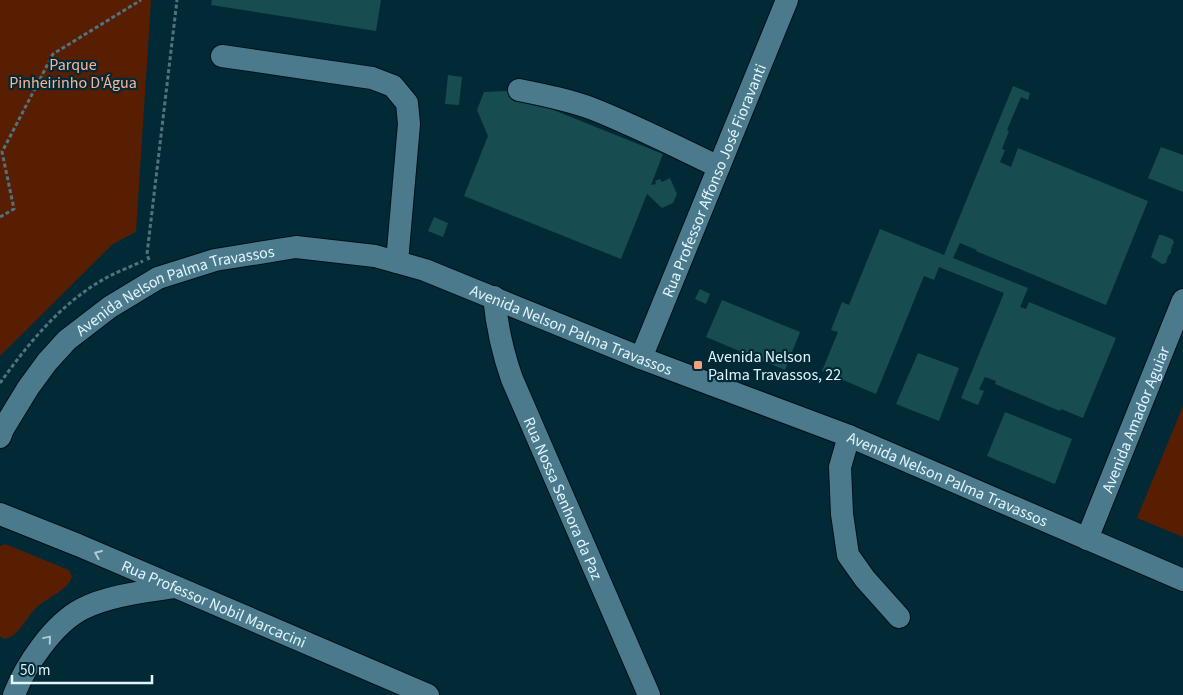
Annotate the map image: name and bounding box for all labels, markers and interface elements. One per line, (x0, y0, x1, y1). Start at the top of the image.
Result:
park label: Parque Pinheirinho D'Água (9, 54, 137, 94)
street label: Rua Professor Affonso José Fioravanti (657, 60, 772, 301)
street label: Avenida Nelson Palma Travassos (71, 241, 276, 342)
street label: Avenida Nelson Palma Travassos (466, 279, 676, 381)
street label: Avenida Amador Aguiar (1097, 343, 1176, 496)
place label: Avenida Nelson Palma Travassos, 22 (708, 346, 841, 386)
marker: Avenida Nelson Palma Travassos, 22 (692, 359, 704, 371)
street label: Rua Nossa Senhora da Paz (518, 414, 608, 584)
street label: Avenida Nelson Palma Travassos (843, 426, 1052, 533)
one-way arrow (94, 549, 103, 560)
street label: Rua Professor Nobil Marcacini (118, 555, 309, 654)
one-way arrow (43, 635, 52, 644)
scale bar (12, 652, 152, 684)
text: 50 m (20, 660, 50, 681)

